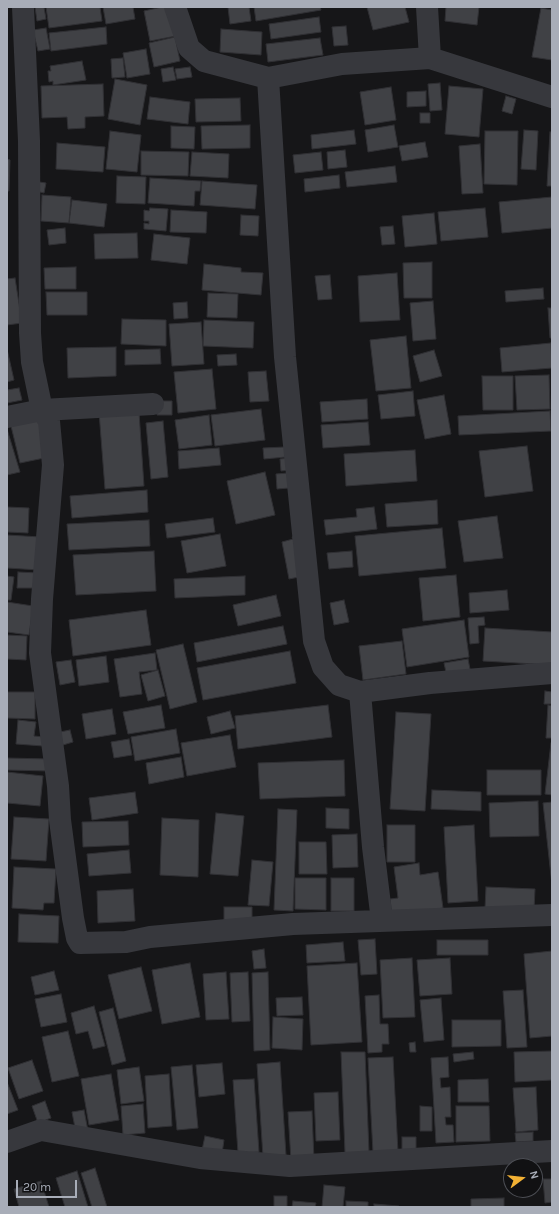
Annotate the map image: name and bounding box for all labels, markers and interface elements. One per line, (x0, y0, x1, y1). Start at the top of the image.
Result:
north arrow (503, 1158, 543, 1198)
text: N (527, 1170, 541, 1181)
scale bar (18, 1172, 79, 1198)
text: 20 m (23, 1180, 51, 1194)

